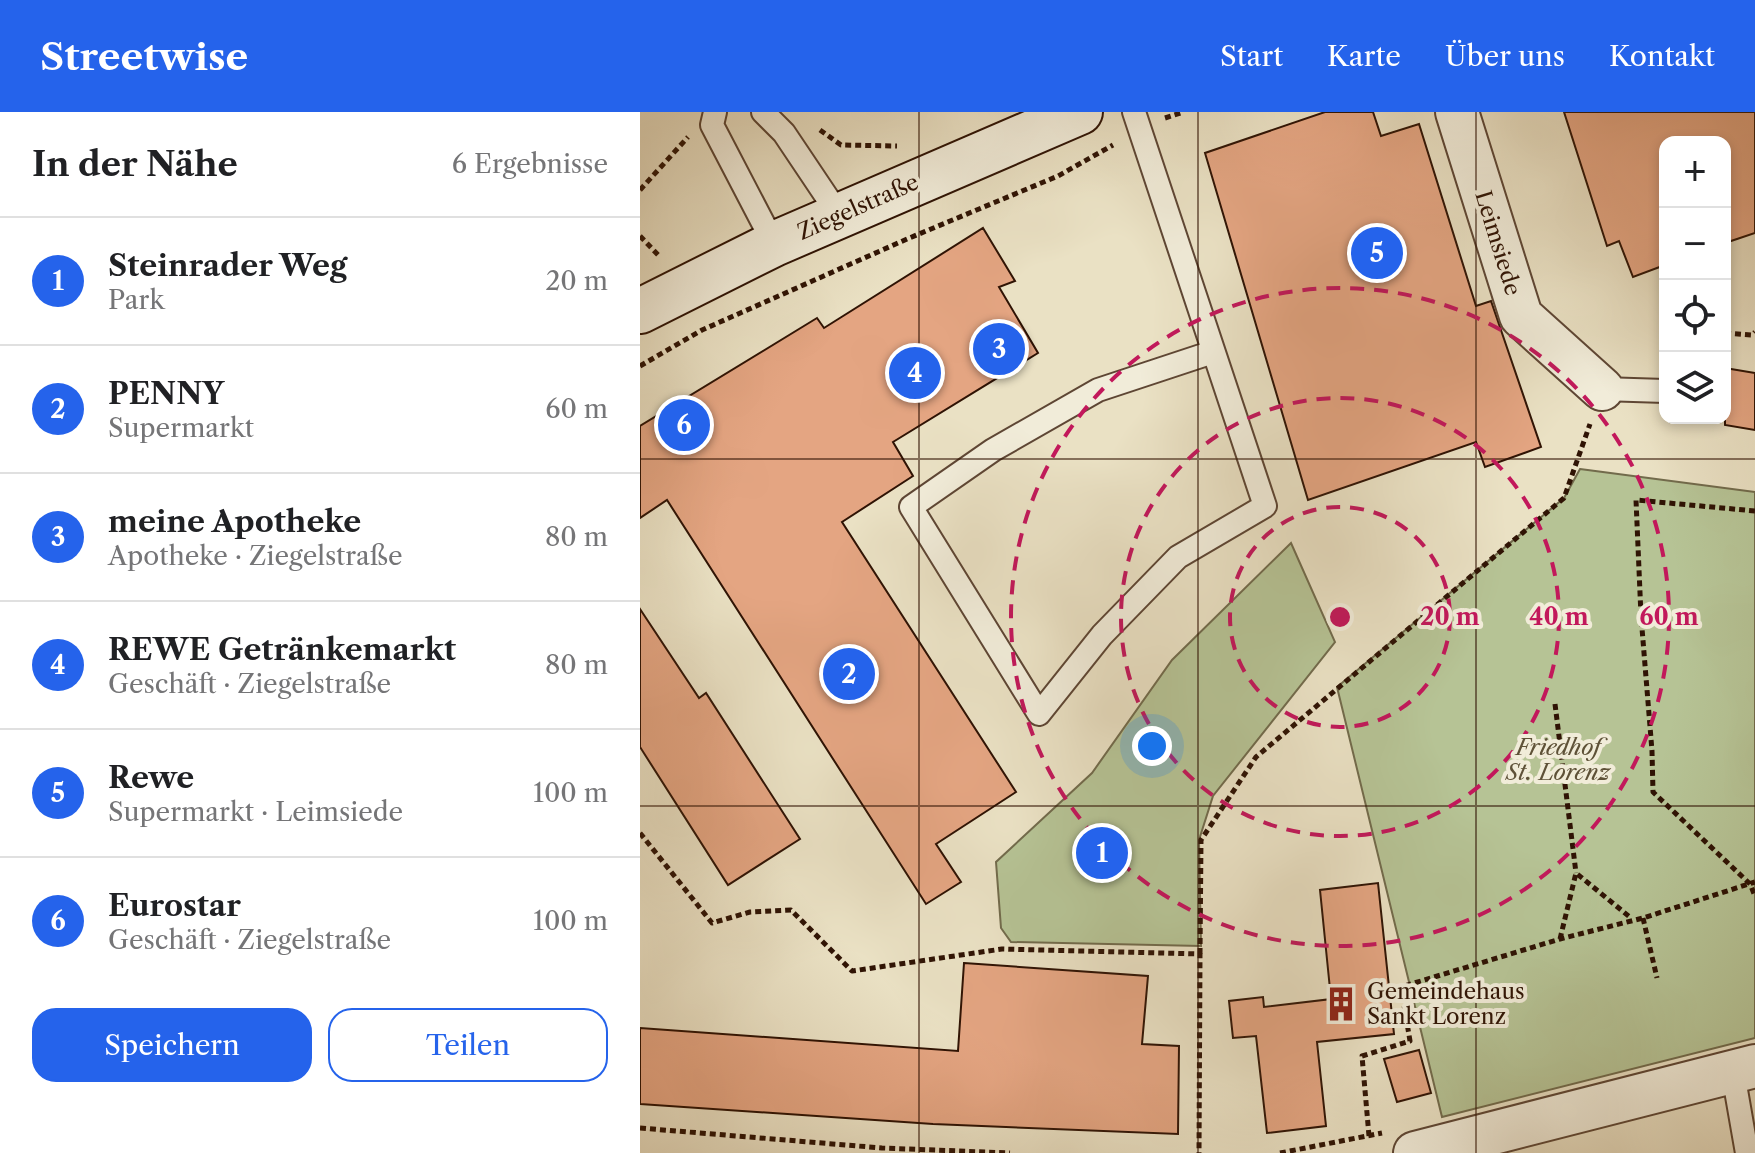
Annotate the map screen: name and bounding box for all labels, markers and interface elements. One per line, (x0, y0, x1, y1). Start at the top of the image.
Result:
text: Streetwise (40, 33, 248, 80)
text: Start (1220, 39, 1283, 73)
text: Karte (1327, 39, 1401, 73)
text: Über uns (1445, 39, 1565, 73)
text: Kontakt (1609, 39, 1715, 73)
map controls (1659, 136, 1731, 424)
button: + (1659, 136, 1731, 208)
text: In der Nähe (32, 143, 238, 185)
text: 6 Ergebnisse (452, 148, 608, 180)
street label: Ziegelstraße (793, 168, 923, 246)
street label: Leimsiede (1469, 187, 1527, 299)
button: − (1659, 208, 1731, 280)
pin: 5 (1351, 223, 1403, 283)
text: Steinrader Weg (108, 247, 347, 284)
text: 1 (52, 265, 64, 297)
text: 20 m (545, 265, 608, 297)
button: locate (1659, 280, 1731, 352)
text: Park (108, 284, 165, 316)
pin: 3 (973, 319, 1025, 379)
pin: 4 (889, 343, 941, 403)
button: layers (1659, 352, 1731, 424)
text: PENNY (108, 375, 224, 412)
text: 2 (50, 393, 66, 425)
text: 60 m (545, 393, 608, 425)
pin: 6 (658, 395, 710, 455)
text: Supermarkt (108, 412, 254, 444)
text: meine Apotheke (108, 503, 361, 540)
text: 3 (51, 521, 65, 553)
text: 80 m (545, 521, 608, 553)
text: Apotheke · Ziegelstraße (108, 540, 402, 572)
text: 20 m (1420, 602, 1480, 631)
text: 40 m (1529, 602, 1589, 631)
text: 60 m (1639, 602, 1699, 631)
centre of rings (1326, 603, 1354, 631)
text: REWE Getränkemarkt (108, 631, 456, 668)
pin: 2 (823, 644, 875, 704)
text: 4 (50, 649, 66, 681)
text: 80 m (545, 649, 608, 681)
text: Geschäft · Ziegelstraße (108, 668, 391, 700)
your location (1132, 726, 1172, 766)
park label: Friedhof St. Lorenz (1504, 734, 1611, 786)
text: Rewe (108, 759, 194, 796)
text: 5 (51, 777, 65, 809)
text: 100 m (533, 777, 608, 809)
text: Supermarkt · Leimsiede (108, 796, 403, 828)
pin: 1 (1076, 823, 1128, 883)
text: Eurostar (108, 887, 241, 924)
text: 6 (50, 905, 66, 937)
text: 100 m (533, 905, 608, 937)
text: Geschäft · Ziegelstraße (108, 924, 391, 956)
place label: Gemeindehaus Sankt Lorenz (1367, 978, 1525, 1030)
building icon: Gemeindehaus Sankt Lorenz (1322, 985, 1360, 1023)
button: Speichern (32, 1008, 312, 1082)
button: Teilen (328, 1008, 608, 1082)

